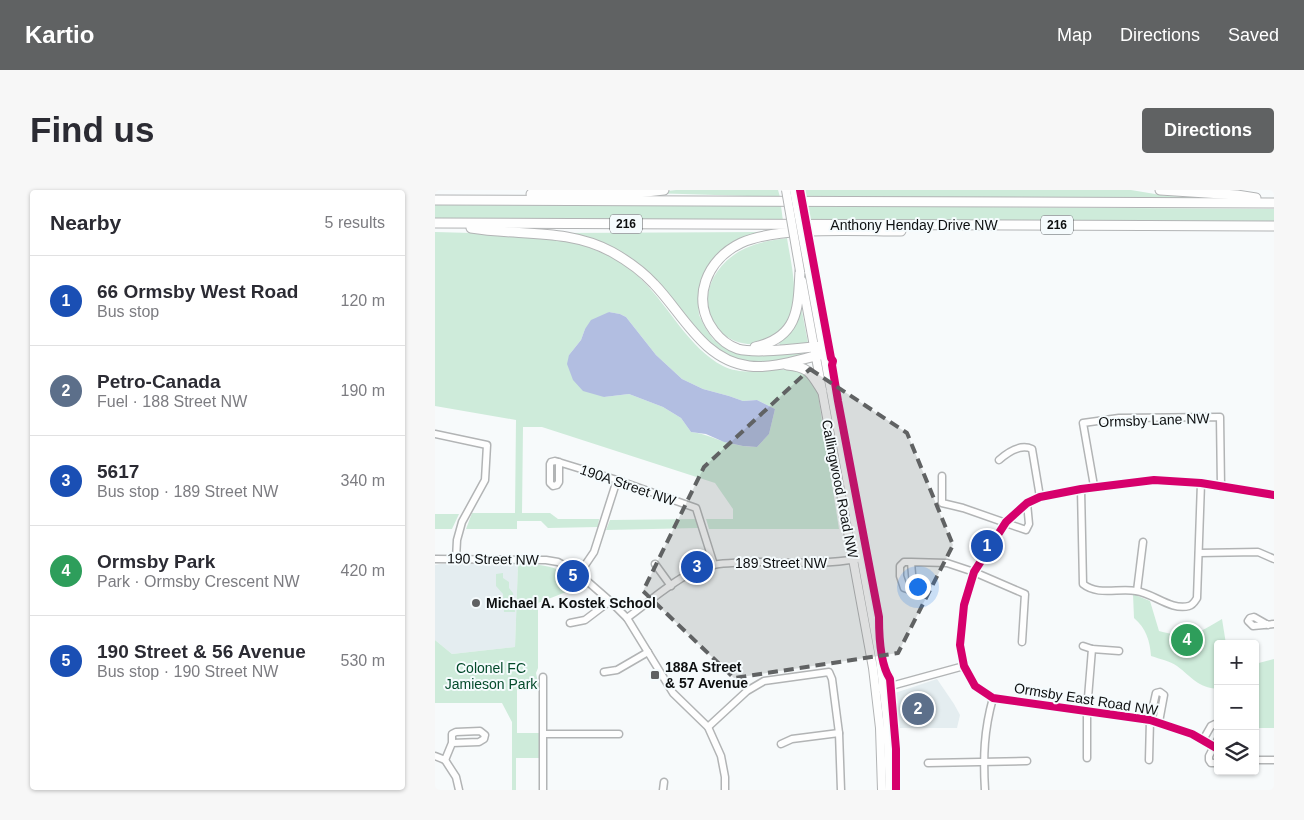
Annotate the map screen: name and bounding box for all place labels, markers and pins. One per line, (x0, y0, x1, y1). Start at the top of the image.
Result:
pin: 1 (971, 527, 1003, 565)
pin: 3 (681, 548, 713, 586)
pin: 5 (557, 557, 589, 595)
place label: Michael A. Kostek School (486, 595, 656, 611)
marker: Michael A. Kostek School (470, 597, 482, 609)
pin: 4 (1171, 621, 1203, 659)
place label: 188A Street & 57 Avenue (665, 659, 748, 691)
marker: 188A Street & 57 Avenue (649, 669, 661, 681)
pin: 2 (902, 690, 934, 728)

